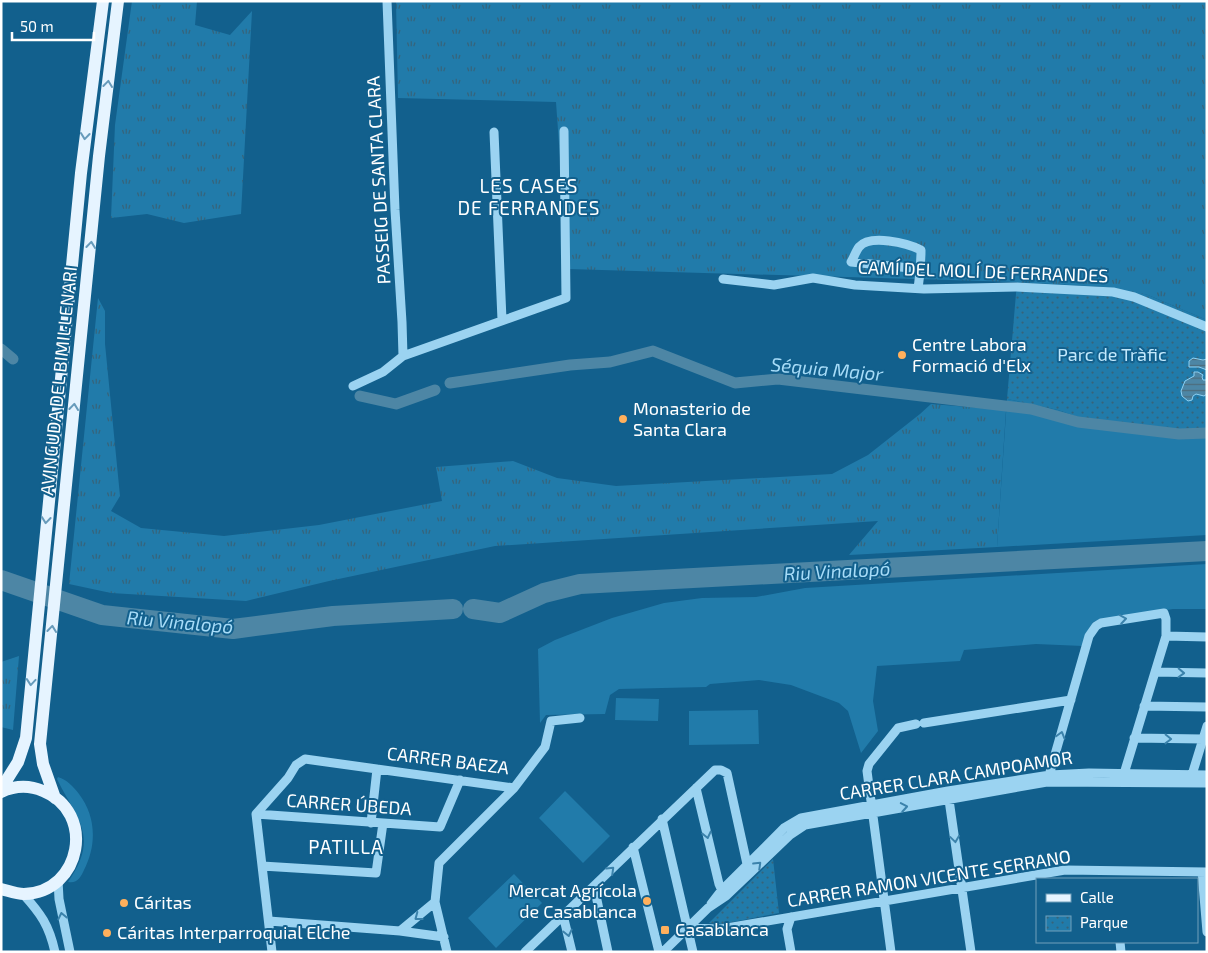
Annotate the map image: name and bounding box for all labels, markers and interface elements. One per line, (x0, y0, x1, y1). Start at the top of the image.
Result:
scale bar (12, 10, 95, 42)
text: 50 m (20, 17, 54, 35)
street label: PASSEIG DE SANTA CLARA (362, 74, 394, 285)
one-way arrow (102, 80, 112, 88)
one-way arrow (80, 133, 91, 141)
district label: LES CASES DE FERRANDES (458, 174, 601, 219)
one-way arrow (85, 241, 96, 249)
street label: CAMÍ DEL MOLÍ DE FERRANDES (857, 256, 1109, 286)
street label: AVINGUDA DEL BIMIL·LENARI (35, 265, 81, 497)
place label: Centre Labora Formació d'Elx (912, 333, 1032, 376)
park label: Parc de Tràfic (1057, 343, 1167, 365)
marker: Centre Labora Formació d'Elx (896, 349, 908, 361)
water label: Séquia Major (770, 352, 885, 385)
place label: Monasterio de Santa Clara (633, 397, 751, 440)
one-way arrow (68, 403, 79, 411)
marker: Monasterio de Santa Clara (617, 413, 629, 425)
one-way arrow (41, 516, 52, 524)
water label: Riu Vinalopó (783, 556, 891, 585)
water label: Riu Vinalopó (126, 605, 234, 638)
one-way arrow (1119, 615, 1128, 625)
one-way arrow (46, 625, 57, 633)
one-way arrow (1177, 667, 1185, 678)
one-way arrow (26, 678, 37, 686)
one-way arrow (1055, 731, 1066, 740)
one-way arrow (1165, 734, 1173, 744)
street label: CARRER BAEZA (386, 742, 511, 779)
street label: CARRER CLARA CAMPOAMOR (838, 746, 1074, 804)
street label: CARRER ÚBEDA (286, 789, 413, 819)
one-way arrow (900, 803, 909, 813)
one-way arrow (701, 830, 712, 839)
district label: PATILLA (308, 835, 384, 858)
one-way arrow (949, 835, 960, 843)
street label: CARRER RAMON VICENTE SERRANO (785, 845, 1072, 911)
one-way arrow (753, 862, 762, 871)
one-way arrow (605, 866, 614, 875)
legend (1036, 878, 1198, 943)
place label: Mercat Agrícola de Casablanca (508, 879, 637, 922)
text: Calle (1080, 888, 1114, 906)
place label: Cáritas (134, 891, 192, 913)
marker: Mercat Agrícola de Casablanca (641, 895, 653, 907)
marker: Cáritas (118, 897, 130, 909)
one-way arrow (57, 912, 68, 921)
one-way arrow (415, 912, 424, 920)
text: Parque (1080, 913, 1128, 931)
place label: Casablanca (675, 918, 769, 940)
place label: Cáritas Interparroquial Elche (117, 921, 351, 943)
marker: Casablanca (659, 924, 671, 936)
marker: Cáritas Interparroquial Elche (101, 927, 113, 939)
one-way arrow (562, 929, 573, 938)

